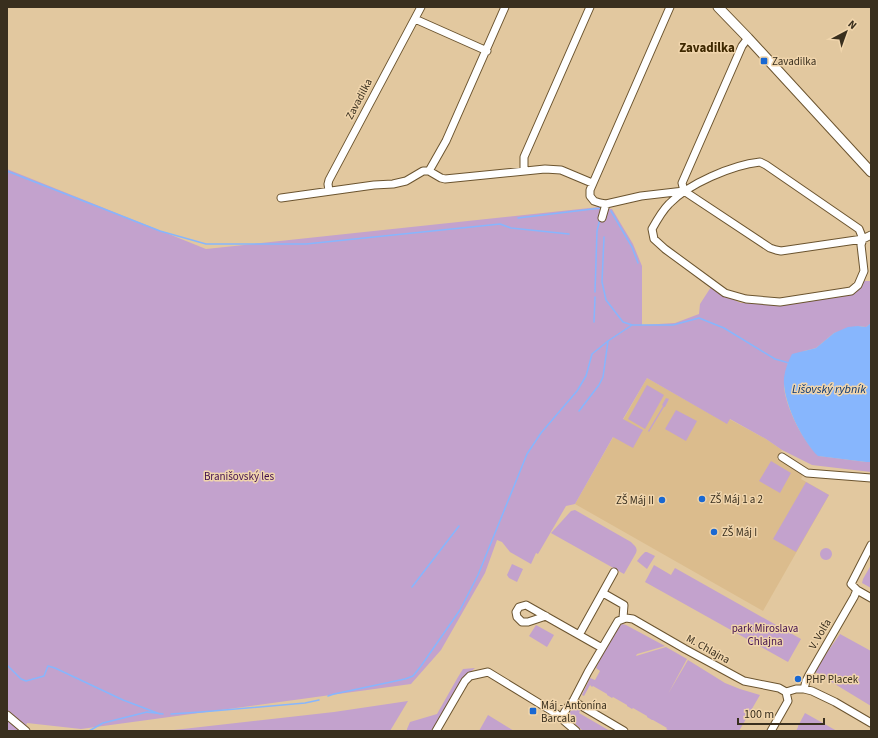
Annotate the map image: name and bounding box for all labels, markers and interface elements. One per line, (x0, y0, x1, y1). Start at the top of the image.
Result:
north arrow (826, 12, 866, 52)
text: N (845, 17, 860, 33)
district label: Zavadilka (679, 39, 735, 57)
place label: Zavadilka (772, 54, 816, 69)
marker: Zavadilka (759, 56, 769, 66)
street label: Zavadilka (342, 76, 376, 122)
water label: Lišovský rybník (792, 381, 866, 398)
park label: Branišovský les (204, 469, 274, 484)
place label: ZŠ Máj 1 a 2 (710, 492, 763, 507)
place label: ZŠ Máj II (616, 493, 654, 508)
marker: ZŠ Máj 1 a 2 (697, 494, 707, 504)
marker: ZŠ Máj II (657, 495, 667, 505)
place label: ZŠ Máj I (722, 525, 757, 540)
marker: ZŠ Máj I (709, 527, 719, 537)
street label: V. Volfa (805, 616, 835, 652)
park label: park Miroslava Chlajna (732, 621, 798, 649)
street label: M. Chlajna (683, 631, 733, 667)
place label: PHP Placek (806, 672, 859, 687)
marker: PHP Placek (793, 674, 803, 684)
place label: Máj - Antonína Barcala (541, 698, 607, 726)
scale bar (738, 700, 824, 726)
marker: Máj - Antonína Barcala (528, 706, 538, 716)
text: 100 m (744, 706, 774, 723)

